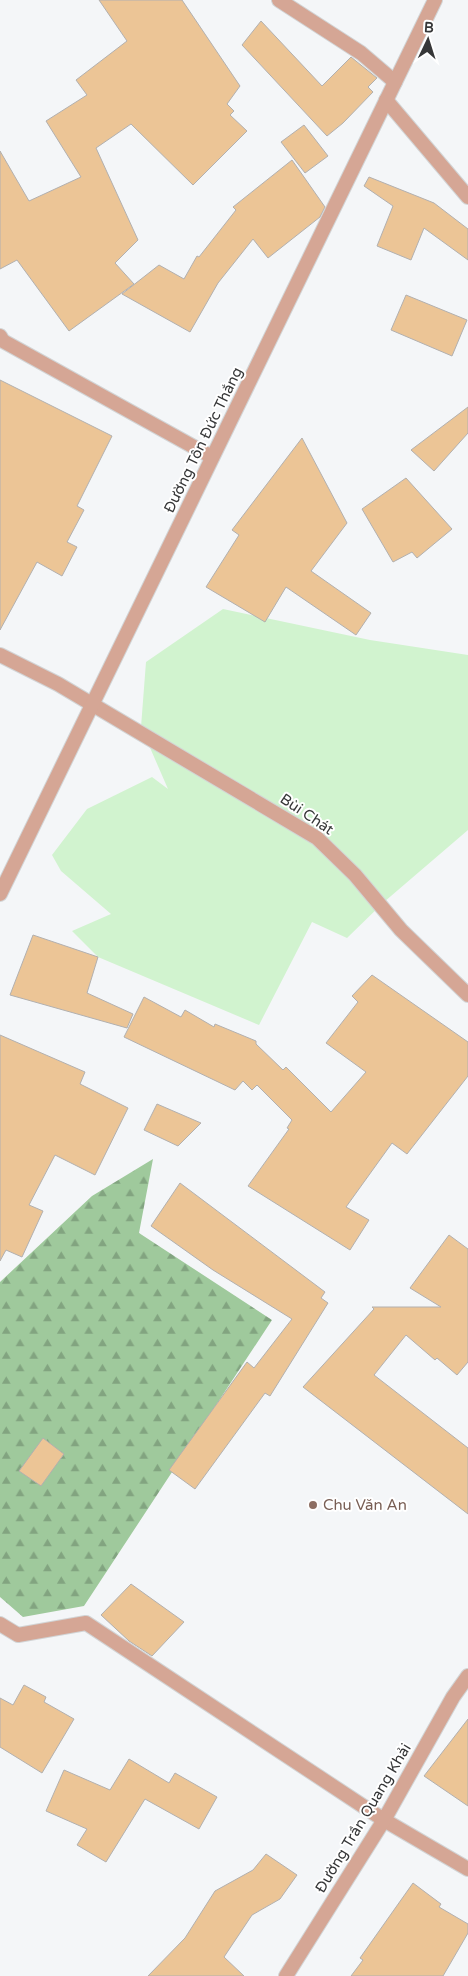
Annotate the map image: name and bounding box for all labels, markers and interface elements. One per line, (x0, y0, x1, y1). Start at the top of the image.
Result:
north arrow (403, 15, 453, 65)
text: B (423, 19, 435, 36)
street label: Đường Tôn Đức Thắng (160, 364, 246, 516)
street label: Bùi Chát (277, 790, 337, 839)
place label: Chu Văn An (323, 1496, 407, 1514)
marker: Chu Văn An (307, 1499, 319, 1511)
street label: Đường Trần Quang Khải (311, 1740, 415, 1896)

